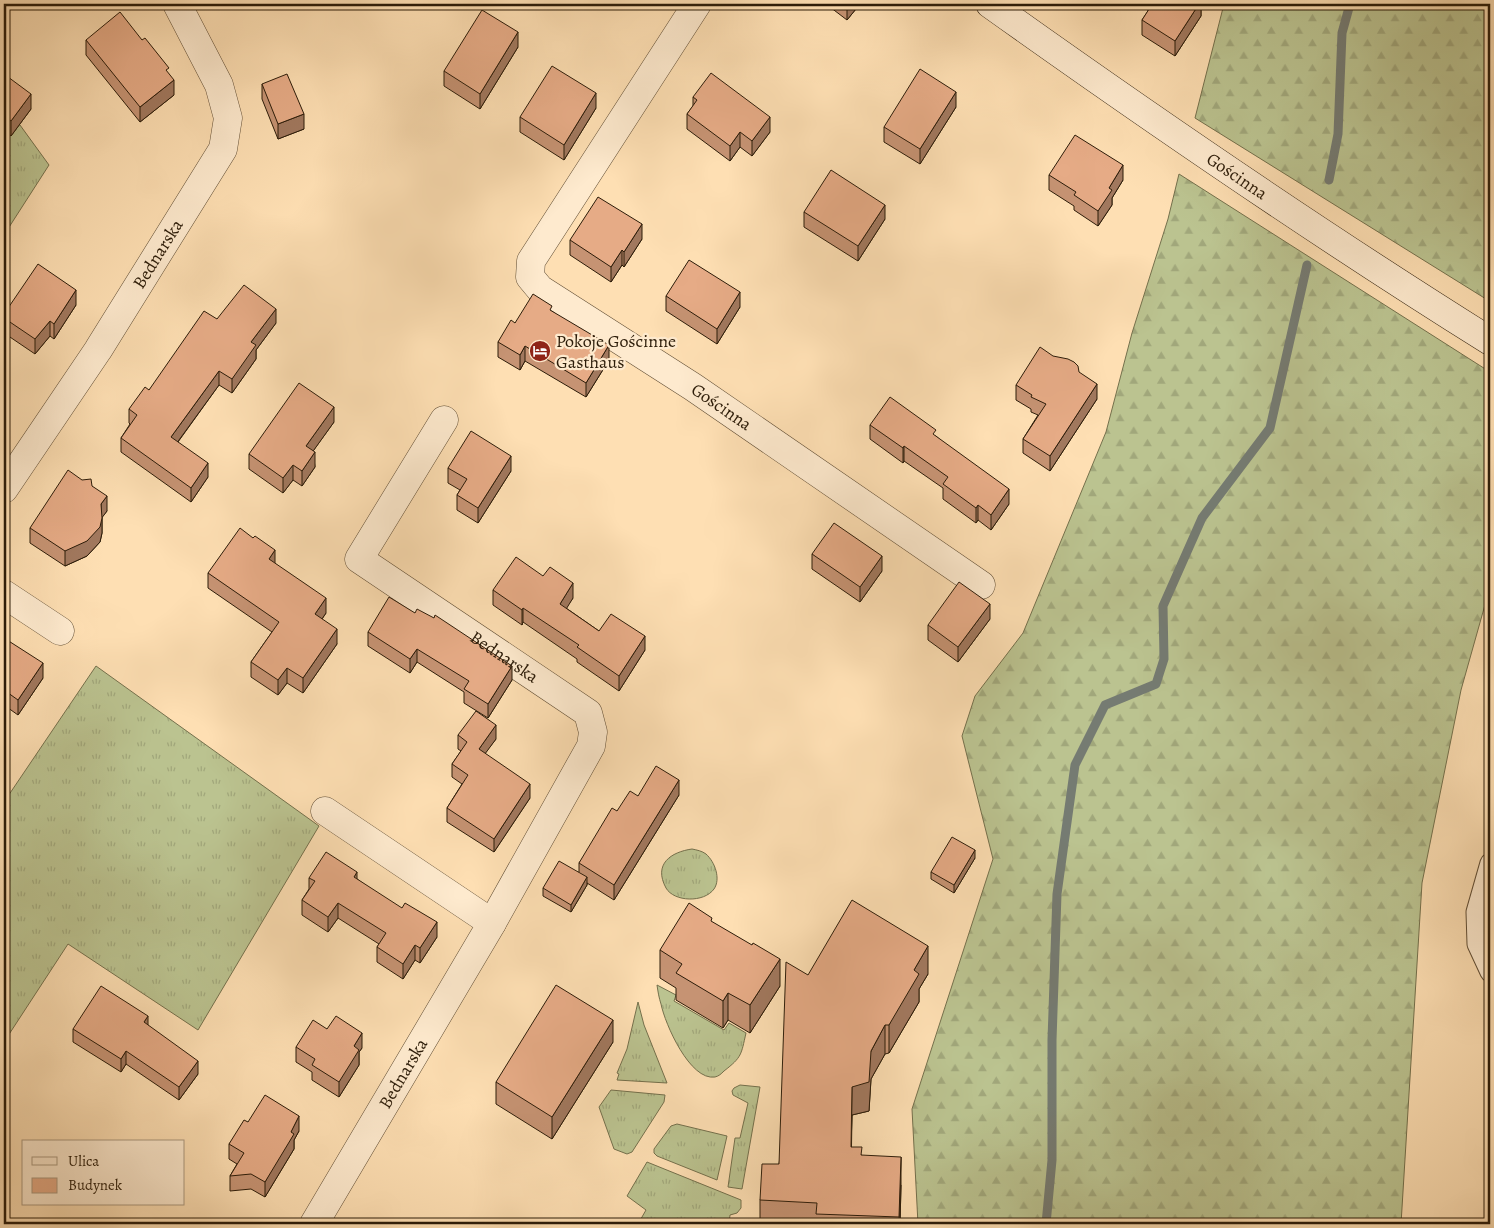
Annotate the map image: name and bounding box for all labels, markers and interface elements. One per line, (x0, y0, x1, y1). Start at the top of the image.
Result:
street label: Gościnna (1202, 147, 1273, 206)
street label: Bednarska (127, 214, 189, 293)
place label: Pokoje Gościnne Gasthaus (556, 329, 676, 374)
hotel icon: Pokoje Gościnne Gasthaus (528, 339, 552, 363)
street label: Gościnna (686, 377, 757, 436)
street label: Bednarska (465, 625, 544, 689)
street label: Bednarska (373, 1033, 434, 1113)
legend (22, 1140, 185, 1206)
text: Ulica (68, 1151, 99, 1171)
text: Budynek (68, 1175, 123, 1195)

